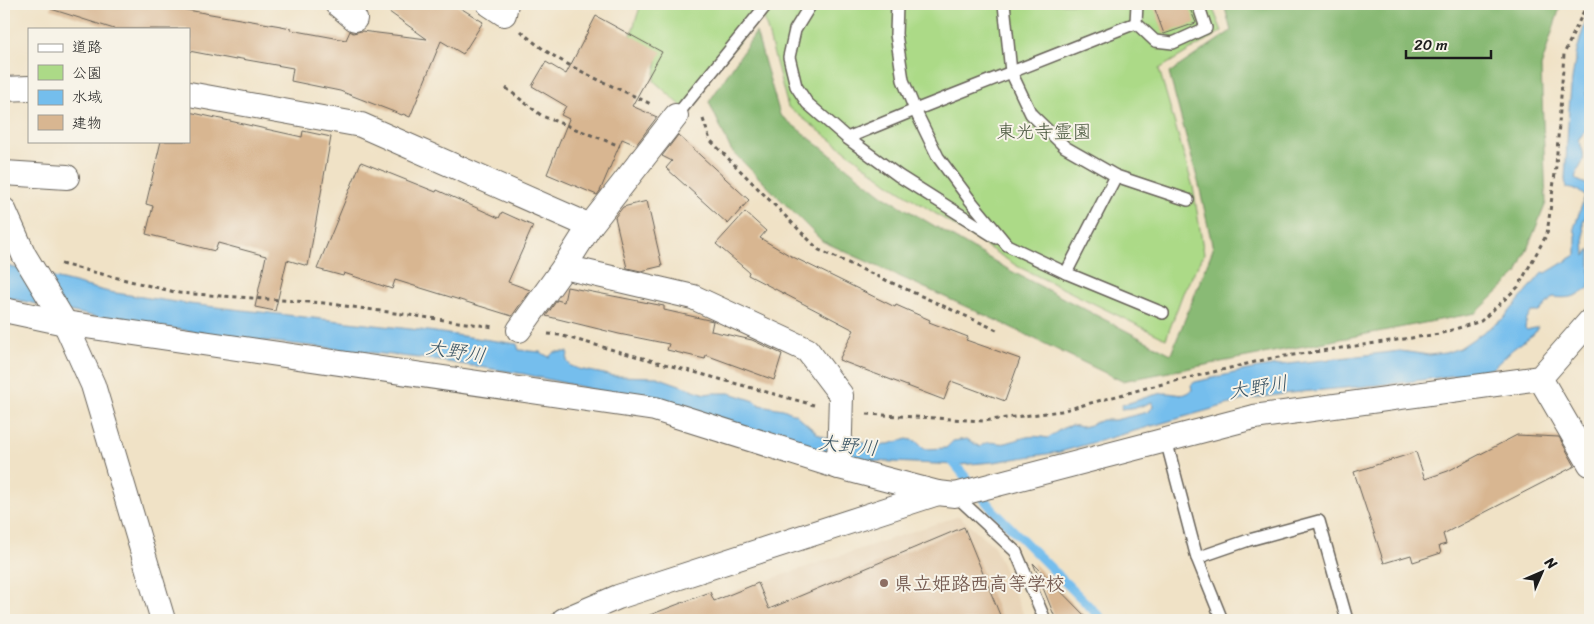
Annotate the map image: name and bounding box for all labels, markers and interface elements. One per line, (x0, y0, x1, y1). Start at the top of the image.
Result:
legend (28, 28, 190, 142)
scale bar (1406, 28, 1492, 60)
text: 20 m (1414, 32, 1448, 58)
text: 道路 (72, 34, 102, 60)
text: 公園 (72, 60, 102, 86)
text: 水域 (72, 84, 102, 110)
text: 建物 (72, 110, 102, 136)
park label: 東光寺霊園 (996, 115, 1092, 148)
water label: 大野川 (424, 330, 488, 373)
water label: 大野川 (1226, 366, 1290, 409)
water label: 大野川 (816, 425, 880, 466)
north arrow (1516, 546, 1566, 596)
text: N (1538, 550, 1563, 576)
place label: 県立姫路西高等学校 (894, 567, 1065, 600)
marker: 県立姫路西高等学校 (878, 577, 890, 589)

